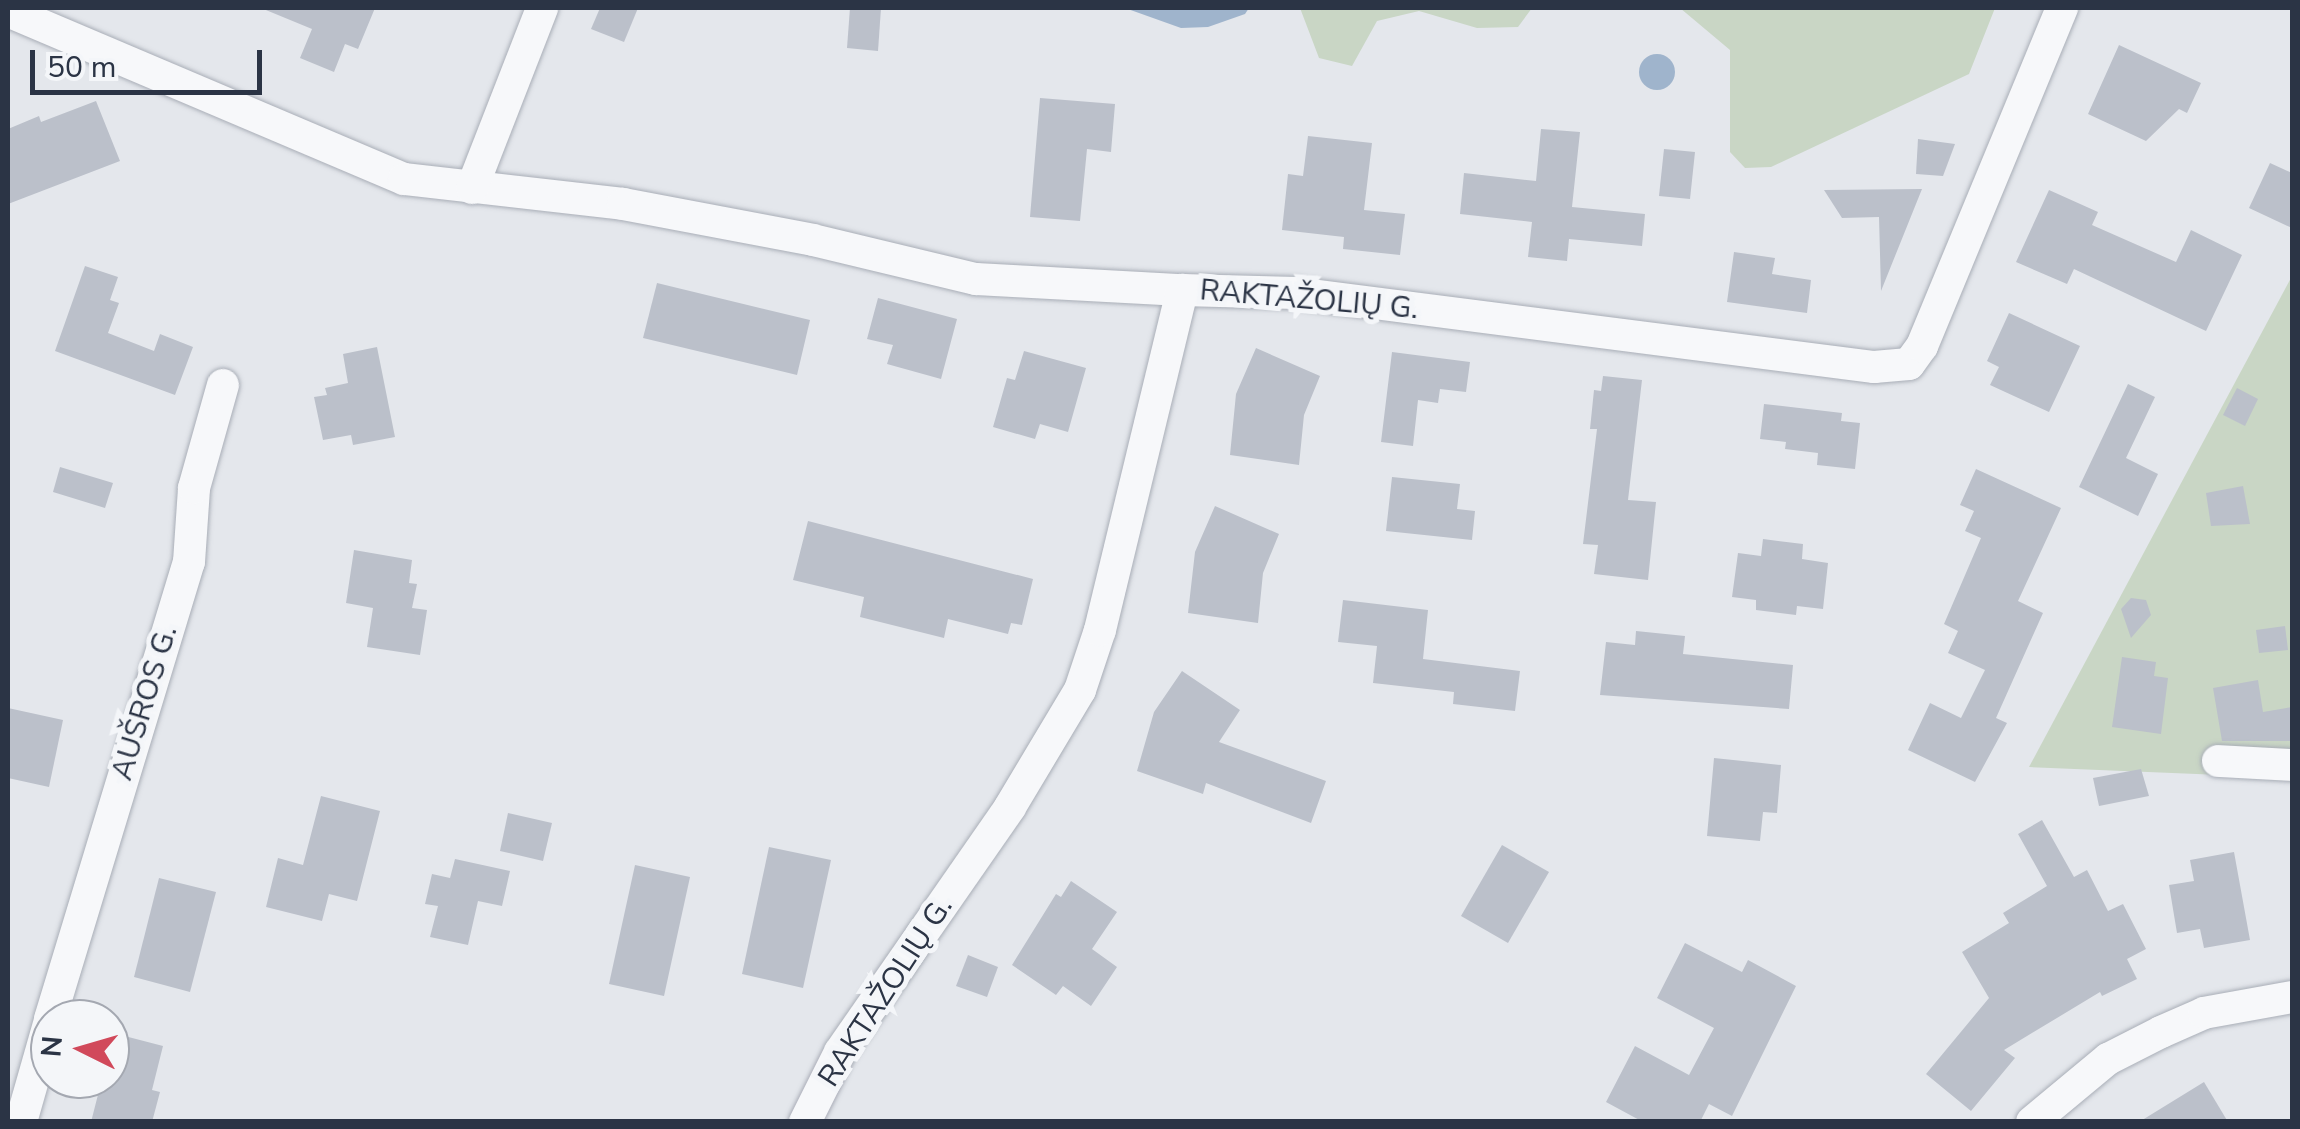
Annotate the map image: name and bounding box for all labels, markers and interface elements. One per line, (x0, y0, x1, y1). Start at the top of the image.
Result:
scale bar (35, 30, 268, 92)
text: 50 m (47, 47, 116, 88)
street label: RAKTAŽOLIŲ G. (1198, 273, 1420, 327)
street label: AUŠROS G. (104, 621, 186, 785)
street label: RAKTAŽOLIŲ G. (811, 890, 961, 1094)
north arrow (30, 999, 130, 1099)
text: N (32, 1034, 72, 1059)

